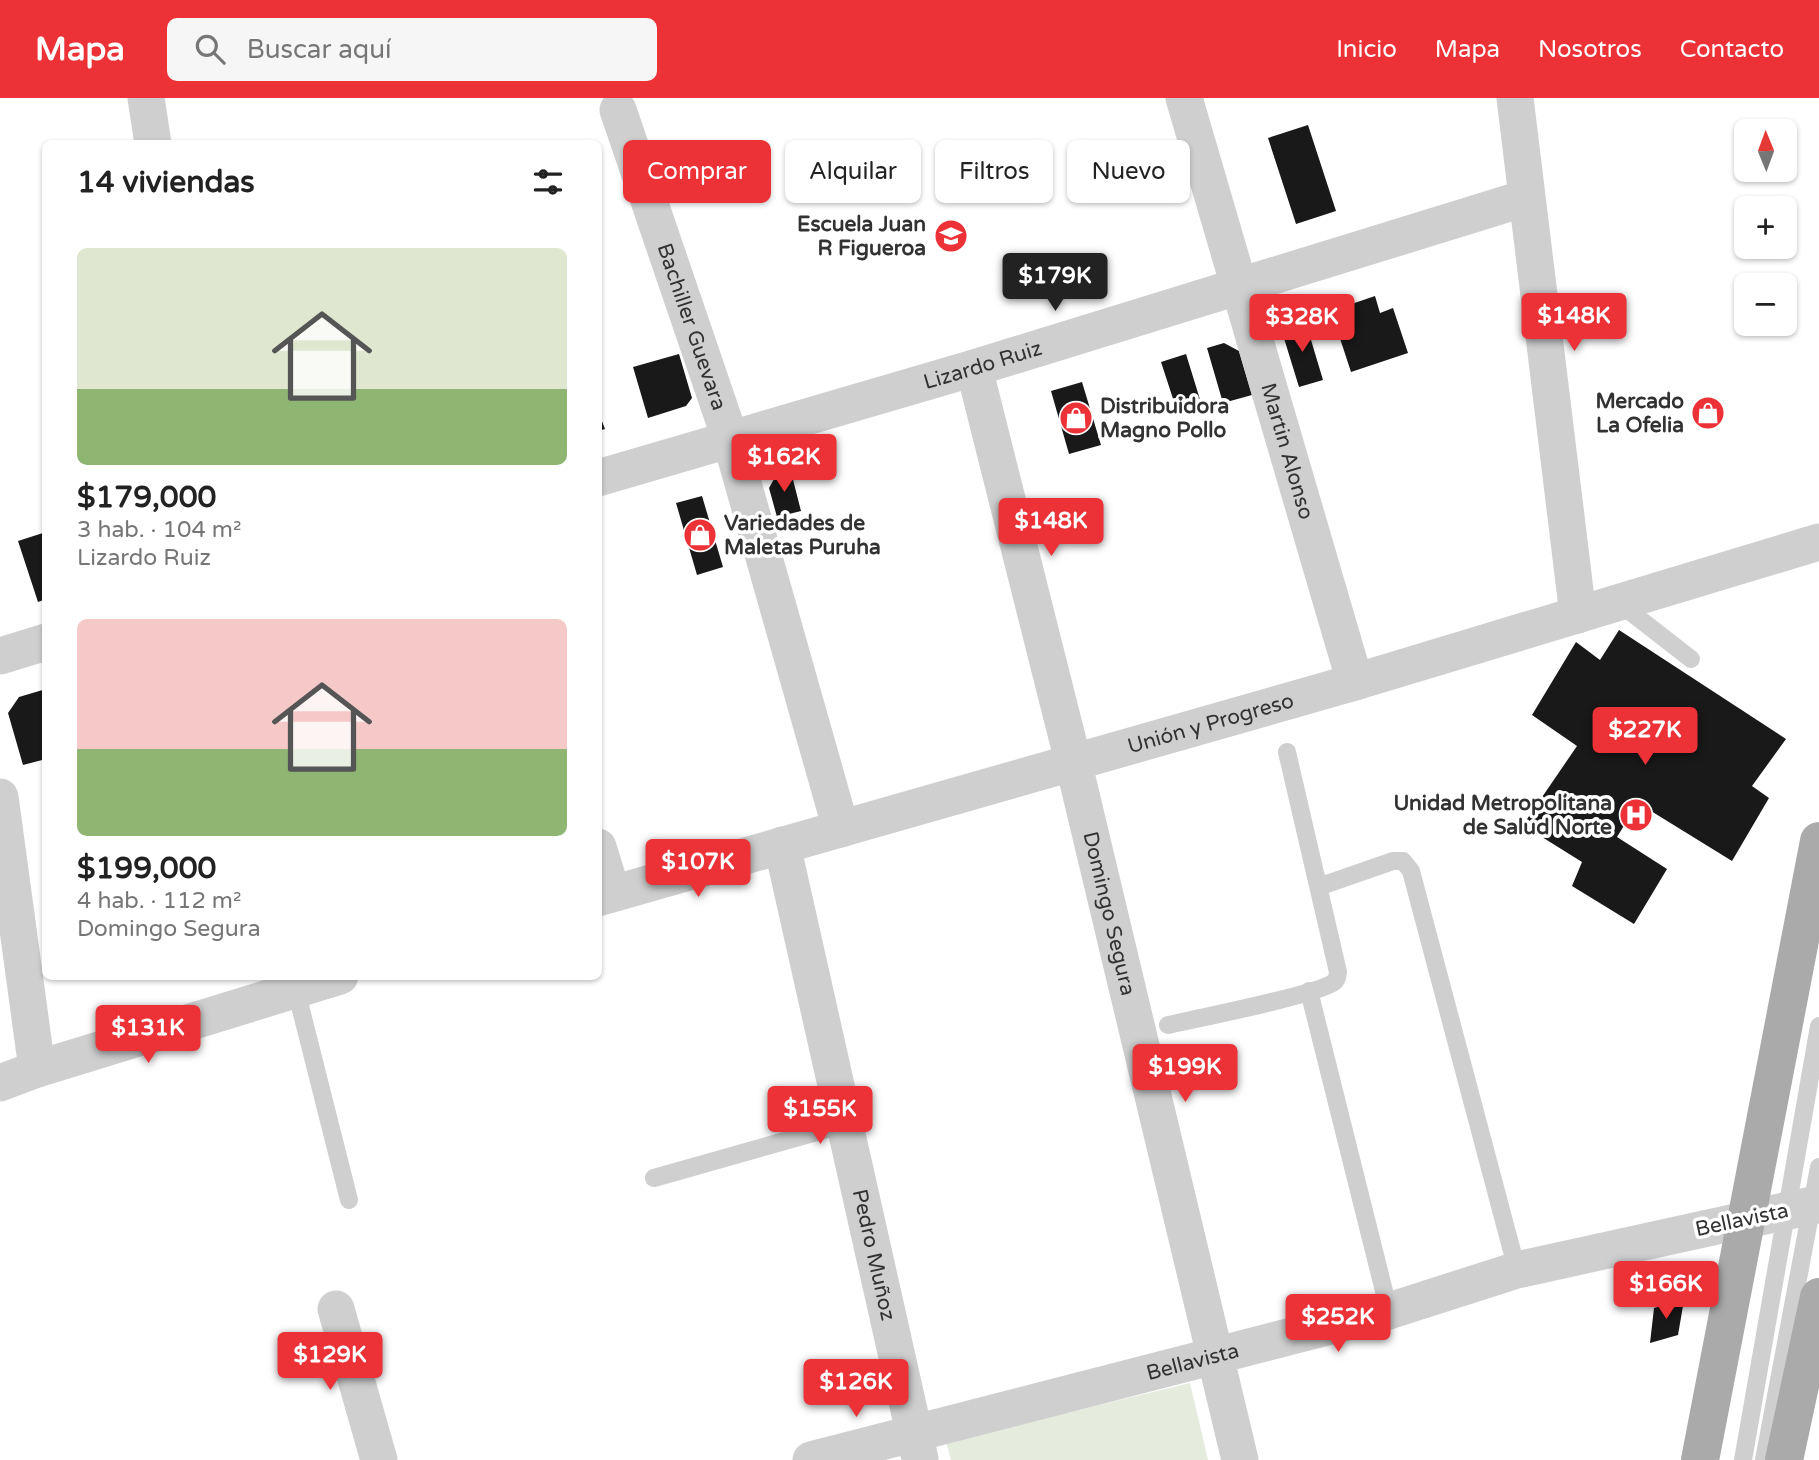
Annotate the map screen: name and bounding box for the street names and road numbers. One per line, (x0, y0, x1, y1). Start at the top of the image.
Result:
street label: Bachiller Guevara (652, 240, 732, 413)
street label: Lizardo Ruiz (921, 335, 1045, 395)
street label: Martin Alonso (1256, 380, 1319, 522)
street label: Unión y Progreso (1125, 688, 1296, 759)
street label: Domingo Segura (1078, 829, 1141, 998)
street label: Pedro Muñoz (847, 1187, 901, 1323)
street label: Bellavista (1693, 1198, 1791, 1242)
street label: Bellavista (1144, 1338, 1241, 1386)

